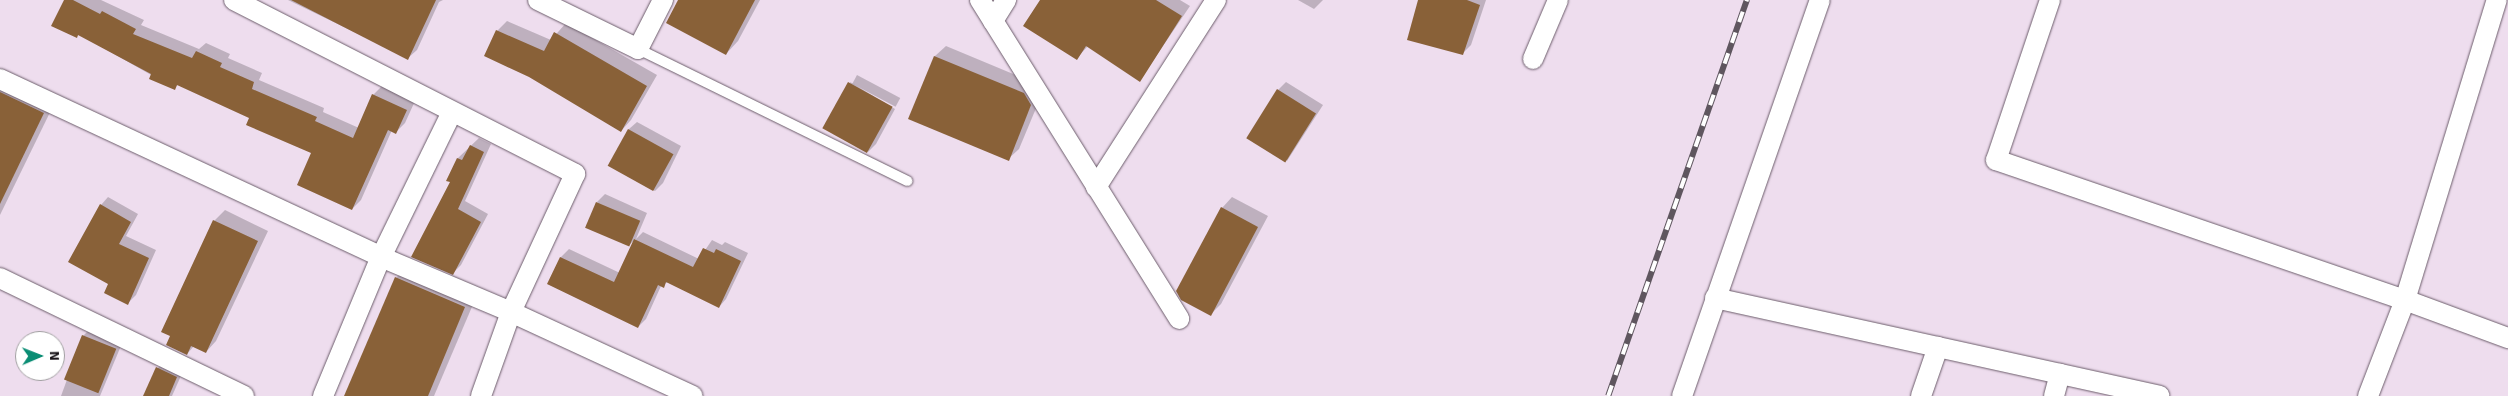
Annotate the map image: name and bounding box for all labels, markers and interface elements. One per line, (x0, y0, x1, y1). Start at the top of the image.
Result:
north arrow (15, 331, 65, 381)
text: N (46, 351, 63, 361)

